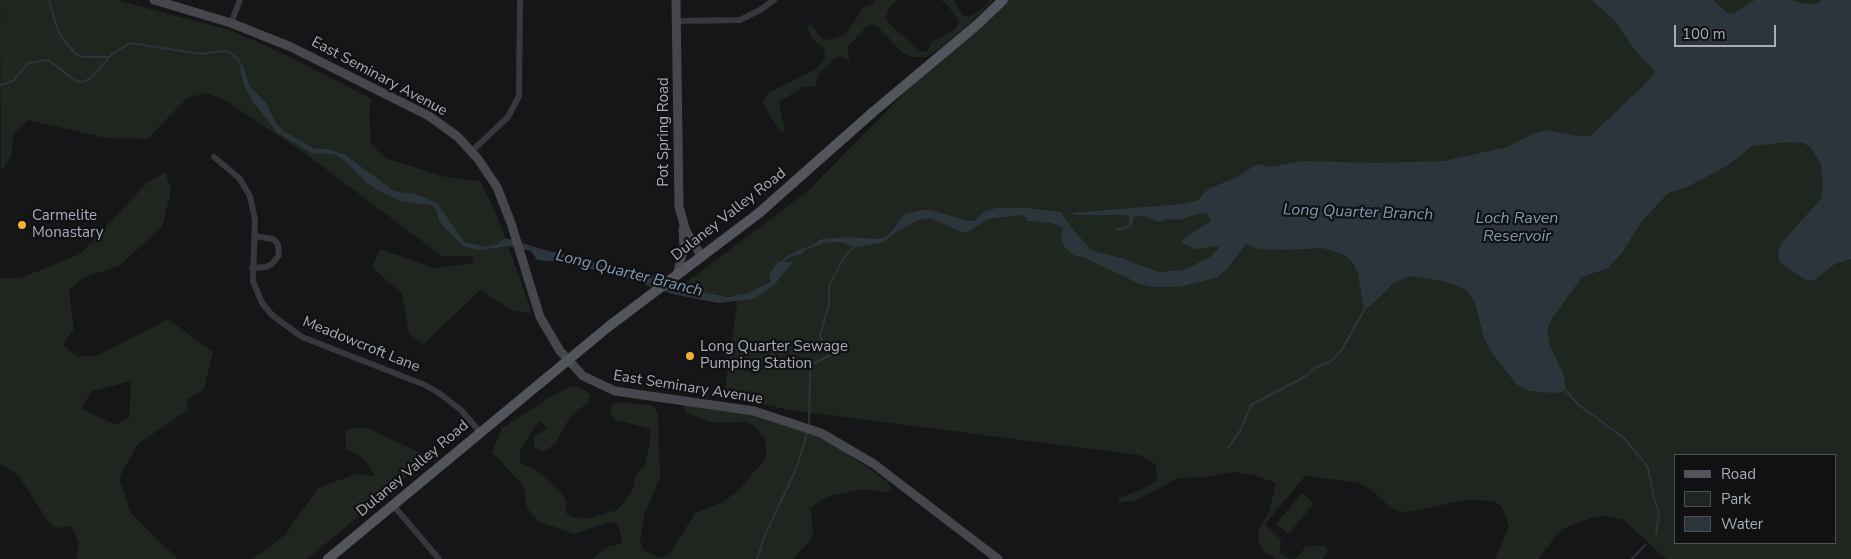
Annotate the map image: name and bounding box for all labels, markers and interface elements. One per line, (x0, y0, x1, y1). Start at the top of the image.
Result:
scale bar (1676, 15, 1778, 47)
text: 100 m (1682, 24, 1726, 44)
street label: East Seminary Avenue (308, 34, 450, 120)
street label: Pot Spring Road (655, 77, 673, 187)
street label: Dulaney Valley Road (668, 165, 790, 265)
water label: Long Quarter Branch (1283, 201, 1433, 225)
place label: Carmelite Monastary (32, 207, 104, 242)
water label: Loch Raven Reservoir (1476, 209, 1558, 247)
marker: Carmelite Monastary (16, 219, 28, 231)
water label: Long Quarter Branch (554, 246, 704, 302)
street label: Meadowcroft Lane (300, 313, 422, 377)
place label: Long Quarter Sewage Pumping Station (700, 338, 848, 373)
marker: Long Quarter Sewage Pumping Station (684, 350, 696, 362)
street label: East Seminary Avenue (612, 367, 764, 409)
street label: Dulaney Valley Road (353, 417, 473, 521)
legend (1674, 454, 1836, 544)
text: Road (1721, 464, 1756, 484)
text: Park (1721, 489, 1751, 509)
text: Water (1721, 514, 1763, 534)

